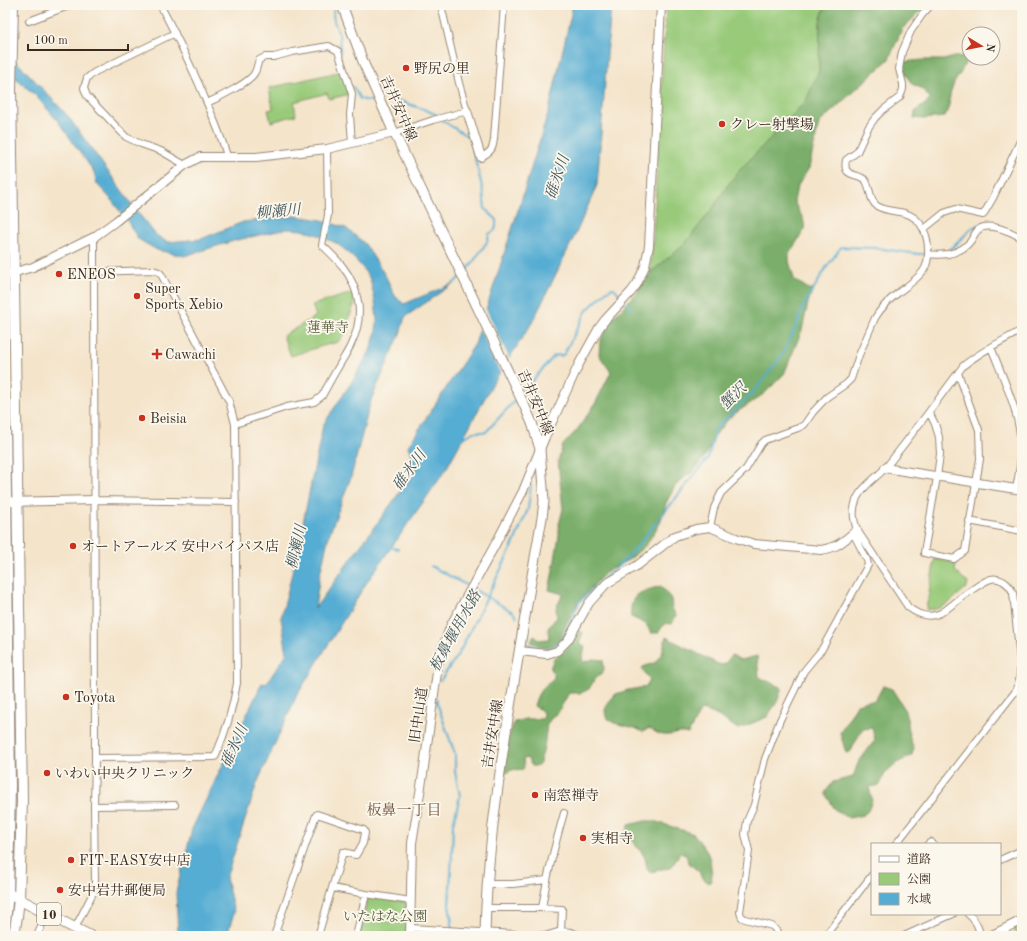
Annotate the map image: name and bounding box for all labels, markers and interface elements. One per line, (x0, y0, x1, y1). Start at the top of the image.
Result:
scale bar (28, 26, 128, 52)
north arrow (961, 26, 1001, 66)
text: 100 m (34, 35, 68, 47)
text: N (983, 42, 996, 53)
place label: 野尻の里 (414, 61, 470, 76)
marker: 野尻の里 (401, 63, 411, 73)
street label: 吉井安中線 (377, 73, 420, 143)
place label: クレー射撃場 (730, 117, 814, 132)
marker: クレー射撃場 (717, 119, 727, 129)
water label: 碓氷川 (542, 151, 573, 201)
water label: 柳瀬川 (255, 201, 303, 222)
place label: ENEOS (67, 268, 116, 282)
marker: ENEOS (54, 269, 64, 279)
place label: Super Sports Xebio (145, 282, 223, 312)
marker: Super Sports Xebio (132, 291, 142, 301)
park label: 蓮華寺 (307, 320, 349, 335)
place label: Cawachi (165, 348, 216, 362)
marker: Cawachi (152, 349, 162, 359)
street label: 吉井安中線 (515, 367, 556, 437)
water label: 蟹沢 (717, 378, 751, 413)
place label: Beisia (150, 412, 187, 426)
marker: Beisia (137, 413, 147, 423)
water label: 碓氷川 (389, 445, 431, 493)
water label: 柳瀬川 (283, 521, 310, 571)
place label: オートアールズ 安中バイパス店 (81, 539, 279, 554)
marker: オートアールズ 安中バイパス店 (68, 541, 78, 551)
water label: 板鼻堰用水路 (426, 587, 485, 675)
street label: 旧中山道 (407, 686, 430, 744)
place label: Toyota (74, 691, 116, 705)
marker: Toyota (61, 692, 71, 702)
street label: 吉井安中線 (480, 698, 505, 770)
water label: 碓氷川 (218, 720, 252, 770)
place label: いわい中央クリニック (55, 766, 194, 781)
marker: いわい中央クリニック (42, 768, 52, 778)
place label: 南窓禅寺 (543, 788, 599, 803)
marker: 南窓禅寺 (530, 790, 540, 800)
district label: 板鼻一丁目 (366, 802, 442, 819)
place label: 実相寺 (591, 831, 633, 846)
marker: 実相寺 (578, 833, 588, 843)
legend (871, 843, 1001, 915)
text: 道路 (907, 852, 931, 866)
place label: FIT-EASY安中店 (79, 853, 190, 868)
marker: FIT-EASY安中店 (66, 855, 76, 865)
text: 公園 (907, 873, 931, 886)
place label: 安中岩井郵便局 (68, 883, 166, 898)
marker: 安中岩井郵便局 (55, 885, 65, 895)
text: 水域 (907, 892, 931, 906)
road number: 10 (37, 903, 61, 925)
park label: いたはな公園 (343, 909, 427, 924)

